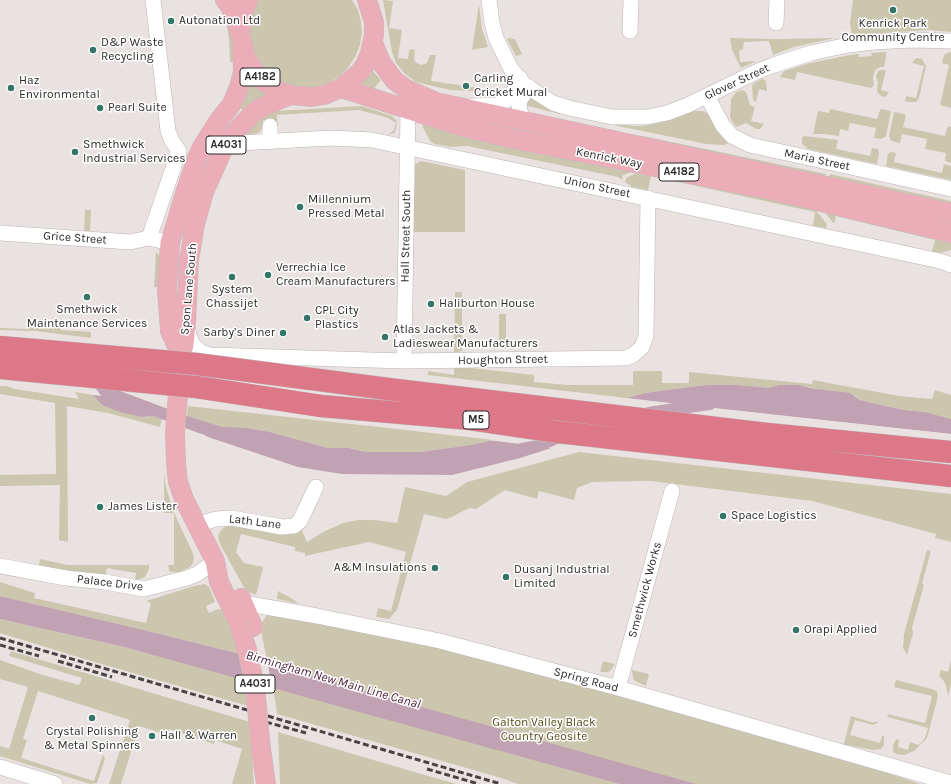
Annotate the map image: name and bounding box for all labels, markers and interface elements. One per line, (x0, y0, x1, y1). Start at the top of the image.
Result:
marker: Kenrick Park Community Centre (888, 5, 898, 15)
place label: Autonation Ltd (179, 14, 260, 28)
marker: Autonation Ltd (166, 16, 176, 26)
place label: Kenrick Park Community Centre (841, 17, 945, 45)
place label: D&P Waste Recycling (101, 36, 163, 64)
marker: D&P Waste Recycling (88, 45, 98, 55)
street label: Glover Street (702, 61, 772, 103)
road number: A4182 (240, 68, 280, 86)
place label: Carling Cricket Mural (474, 72, 547, 100)
place label: Haz Environmental (19, 74, 100, 102)
marker: Carling Cricket Mural (461, 81, 471, 91)
marker: Haz Environmental (6, 83, 16, 93)
place label: Pearl Suite (108, 101, 167, 115)
marker: Pearl Suite (95, 103, 105, 113)
road number: A4031 (206, 136, 246, 154)
place label: Smethwick Industrial Services (83, 138, 186, 166)
street label: Kenrick Way (575, 145, 643, 171)
street label: Maria Street (783, 146, 851, 174)
marker: Smethwick Industrial Services (70, 147, 80, 157)
road number: A4182 (659, 163, 699, 181)
street label: Union Street (562, 173, 632, 201)
street label: Hall Street South (398, 189, 414, 283)
place label: Millennium Pressed Metal (308, 193, 385, 221)
marker: Millennium Pressed Metal (295, 202, 305, 212)
street label: Grice Street (43, 229, 107, 247)
street label: Spon Lane South (178, 242, 200, 336)
place label: Verrechia Ice Cream Manufacturers (276, 261, 396, 289)
marker: Verrechia Ice Cream Manufacturers (263, 270, 273, 280)
marker: System Chassijet (227, 272, 237, 282)
place label: System Chassijet (206, 283, 258, 311)
marker: Smethwick Maintenance Services (82, 292, 92, 302)
place label: Haliburton House (439, 297, 535, 311)
marker: Haliburton House (426, 299, 436, 309)
place label: Smethwick Maintenance Services (27, 303, 147, 331)
place label: CPL City Plastics (315, 304, 358, 332)
marker: CPL City Plastics (302, 313, 312, 323)
place label: Atlas Jackets & Ladieswear Manufacturers (393, 323, 538, 351)
place label: Sarby’s Diner (203, 326, 275, 340)
marker: Sarby’s Diner (278, 328, 288, 338)
marker: Atlas Jackets & Ladieswear Manufacturers (380, 332, 390, 342)
street label: Houghton Street (458, 352, 548, 368)
road number: M5 (463, 411, 489, 429)
place label: James Lister (108, 500, 176, 514)
marker: James Lister (95, 502, 105, 512)
place label: Space Logistics (731, 509, 816, 523)
marker: Space Logistics (718, 511, 728, 521)
street label: Lath Lane (228, 512, 282, 532)
street label: Smethwick Works (625, 540, 665, 640)
place label: A&M Insulations (334, 561, 427, 575)
marker: A&M Insulations (430, 563, 440, 573)
place label: Dusanj Industrial Limited (514, 563, 610, 591)
street label: Palace Drive (76, 572, 144, 594)
marker: Dusanj Industrial Limited (501, 572, 511, 582)
place label: Orapi Applied (804, 623, 877, 637)
marker: Orapi Applied (791, 625, 801, 635)
water label: Birmingham New Main Line Canal (244, 648, 422, 712)
street label: Spring Road (552, 664, 620, 696)
road number: A4031 (235, 675, 275, 693)
marker: Crystal Polishing & Metal Spinners (87, 713, 97, 723)
park label: Galton Valley Black Country Geosite (492, 716, 596, 744)
place label: Crystal Polishing & Metal Spinners (44, 725, 140, 753)
place label: Hall & Warren (160, 729, 237, 743)
marker: Hall & Warren (147, 731, 157, 741)

